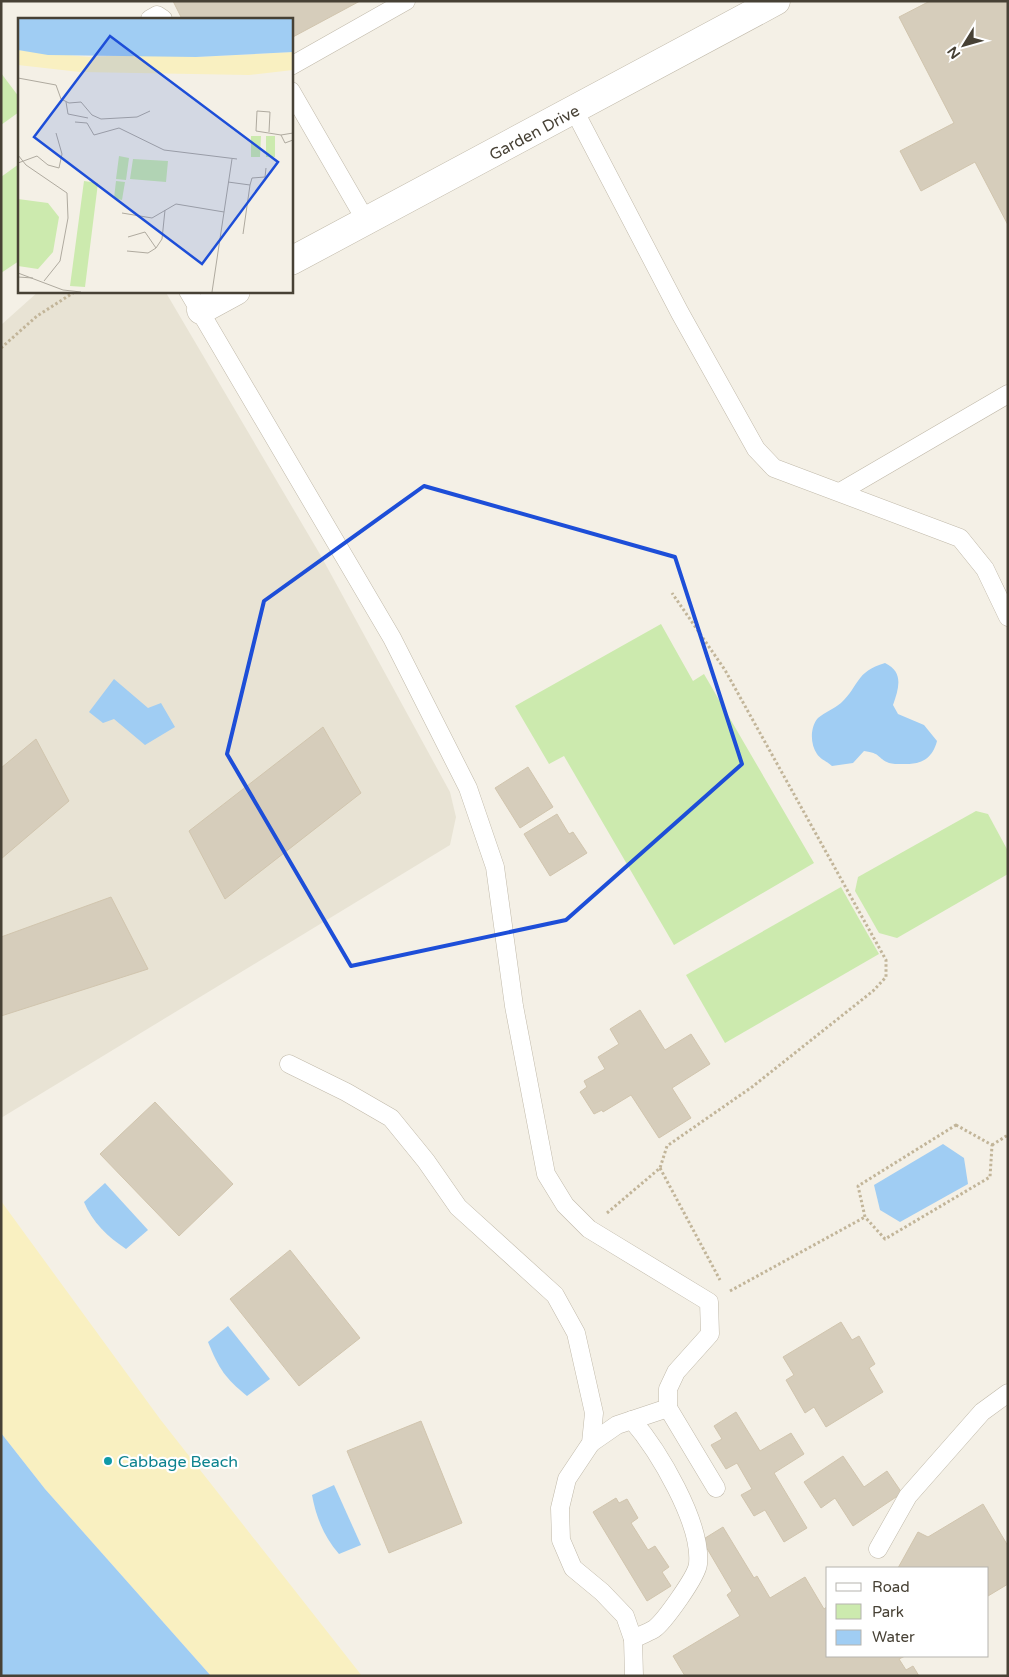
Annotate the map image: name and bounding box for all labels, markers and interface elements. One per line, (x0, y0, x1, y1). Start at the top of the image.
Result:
inset map (18, 18, 292, 292)
north arrow (939, 20, 989, 70)
text: N (944, 43, 964, 62)
street label: Garden Drive (486, 101, 583, 165)
place label: Cabbage Beach (118, 1452, 238, 1472)
marker: Cabbage Beach (102, 1455, 114, 1467)
legend (826, 1567, 989, 1657)
text: Road (872, 1578, 910, 1596)
text: Park (872, 1603, 904, 1621)
text: Water (872, 1628, 915, 1646)

